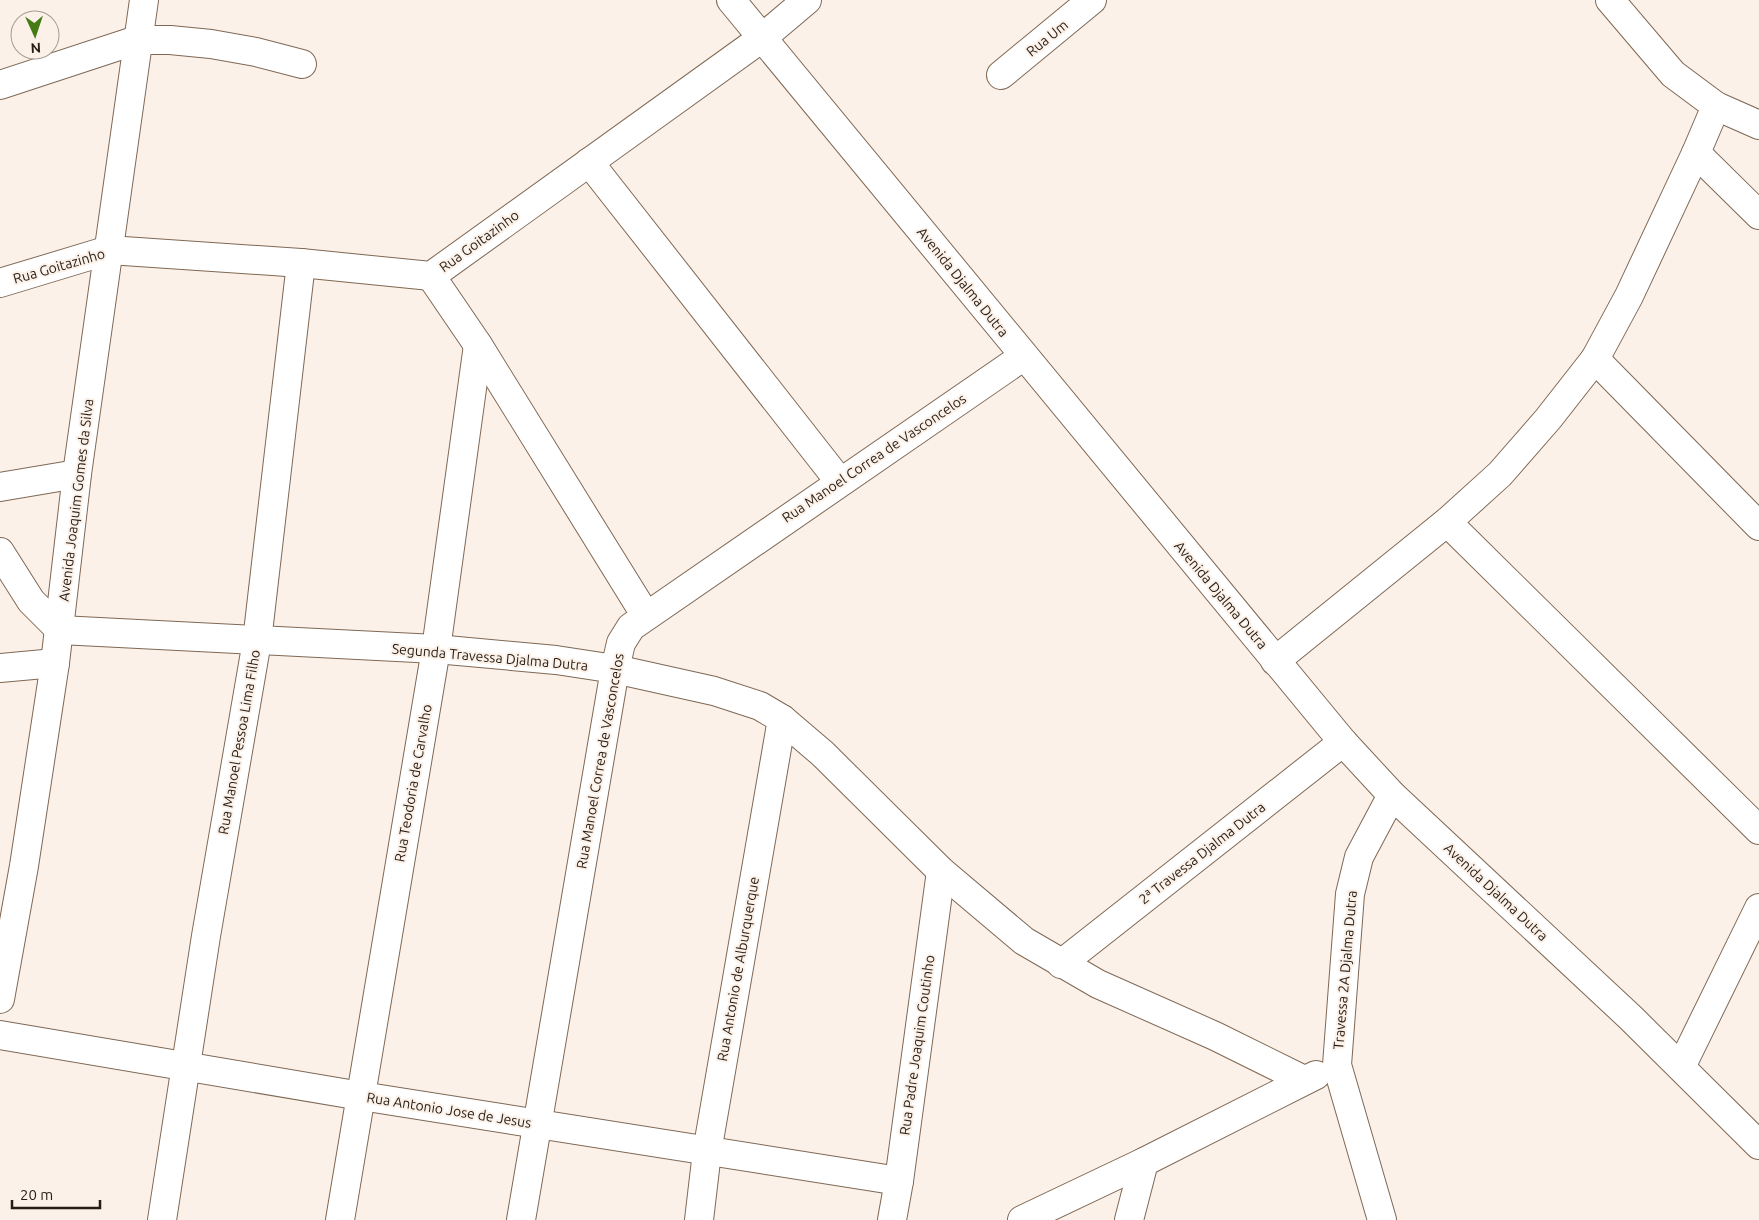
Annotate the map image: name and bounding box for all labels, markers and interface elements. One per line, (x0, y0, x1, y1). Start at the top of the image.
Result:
north arrow (10, 10, 60, 60)
street label: Rua Um (1023, 16, 1071, 60)
text: N (30, 40, 41, 56)
street label: Rua Goitazinho (436, 207, 522, 275)
street label: Avenida Djalma Dutra (914, 224, 1012, 340)
street label: Rua Goitazinho (11, 245, 107, 287)
street label: Rua Manoel Correa de Vasconcelos (779, 390, 969, 526)
street label: Avenida Joaquim Gomes da Silva (56, 398, 96, 602)
street label: Avenida Djalma Dutra (1171, 538, 1271, 652)
street label: Segunda Travessa Djalma Dutra (391, 640, 589, 674)
street label: Rua Manoel Pessoa Lima Filho (215, 648, 263, 836)
street label: Rua Manoel Correa de Vasconcelos (573, 652, 627, 870)
street label: Rua Teodoria de Carvalho (391, 703, 435, 863)
street label: 2ª Travessa Djalma Dutra (1136, 799, 1268, 907)
street label: Avenida Djalma Dutra (1441, 840, 1551, 944)
street label: Rua Antonio de Alburquerque (714, 875, 762, 1063)
street label: Travessa 2A Djalma Dutra (1330, 890, 1360, 1050)
street label: Rua Padre Joaquim Coutinho (896, 954, 938, 1136)
street label: Rua Antonio Jose de Jesus (365, 1089, 533, 1131)
scale bar (12, 1178, 100, 1210)
text: 20 m (20, 1186, 53, 1203)

